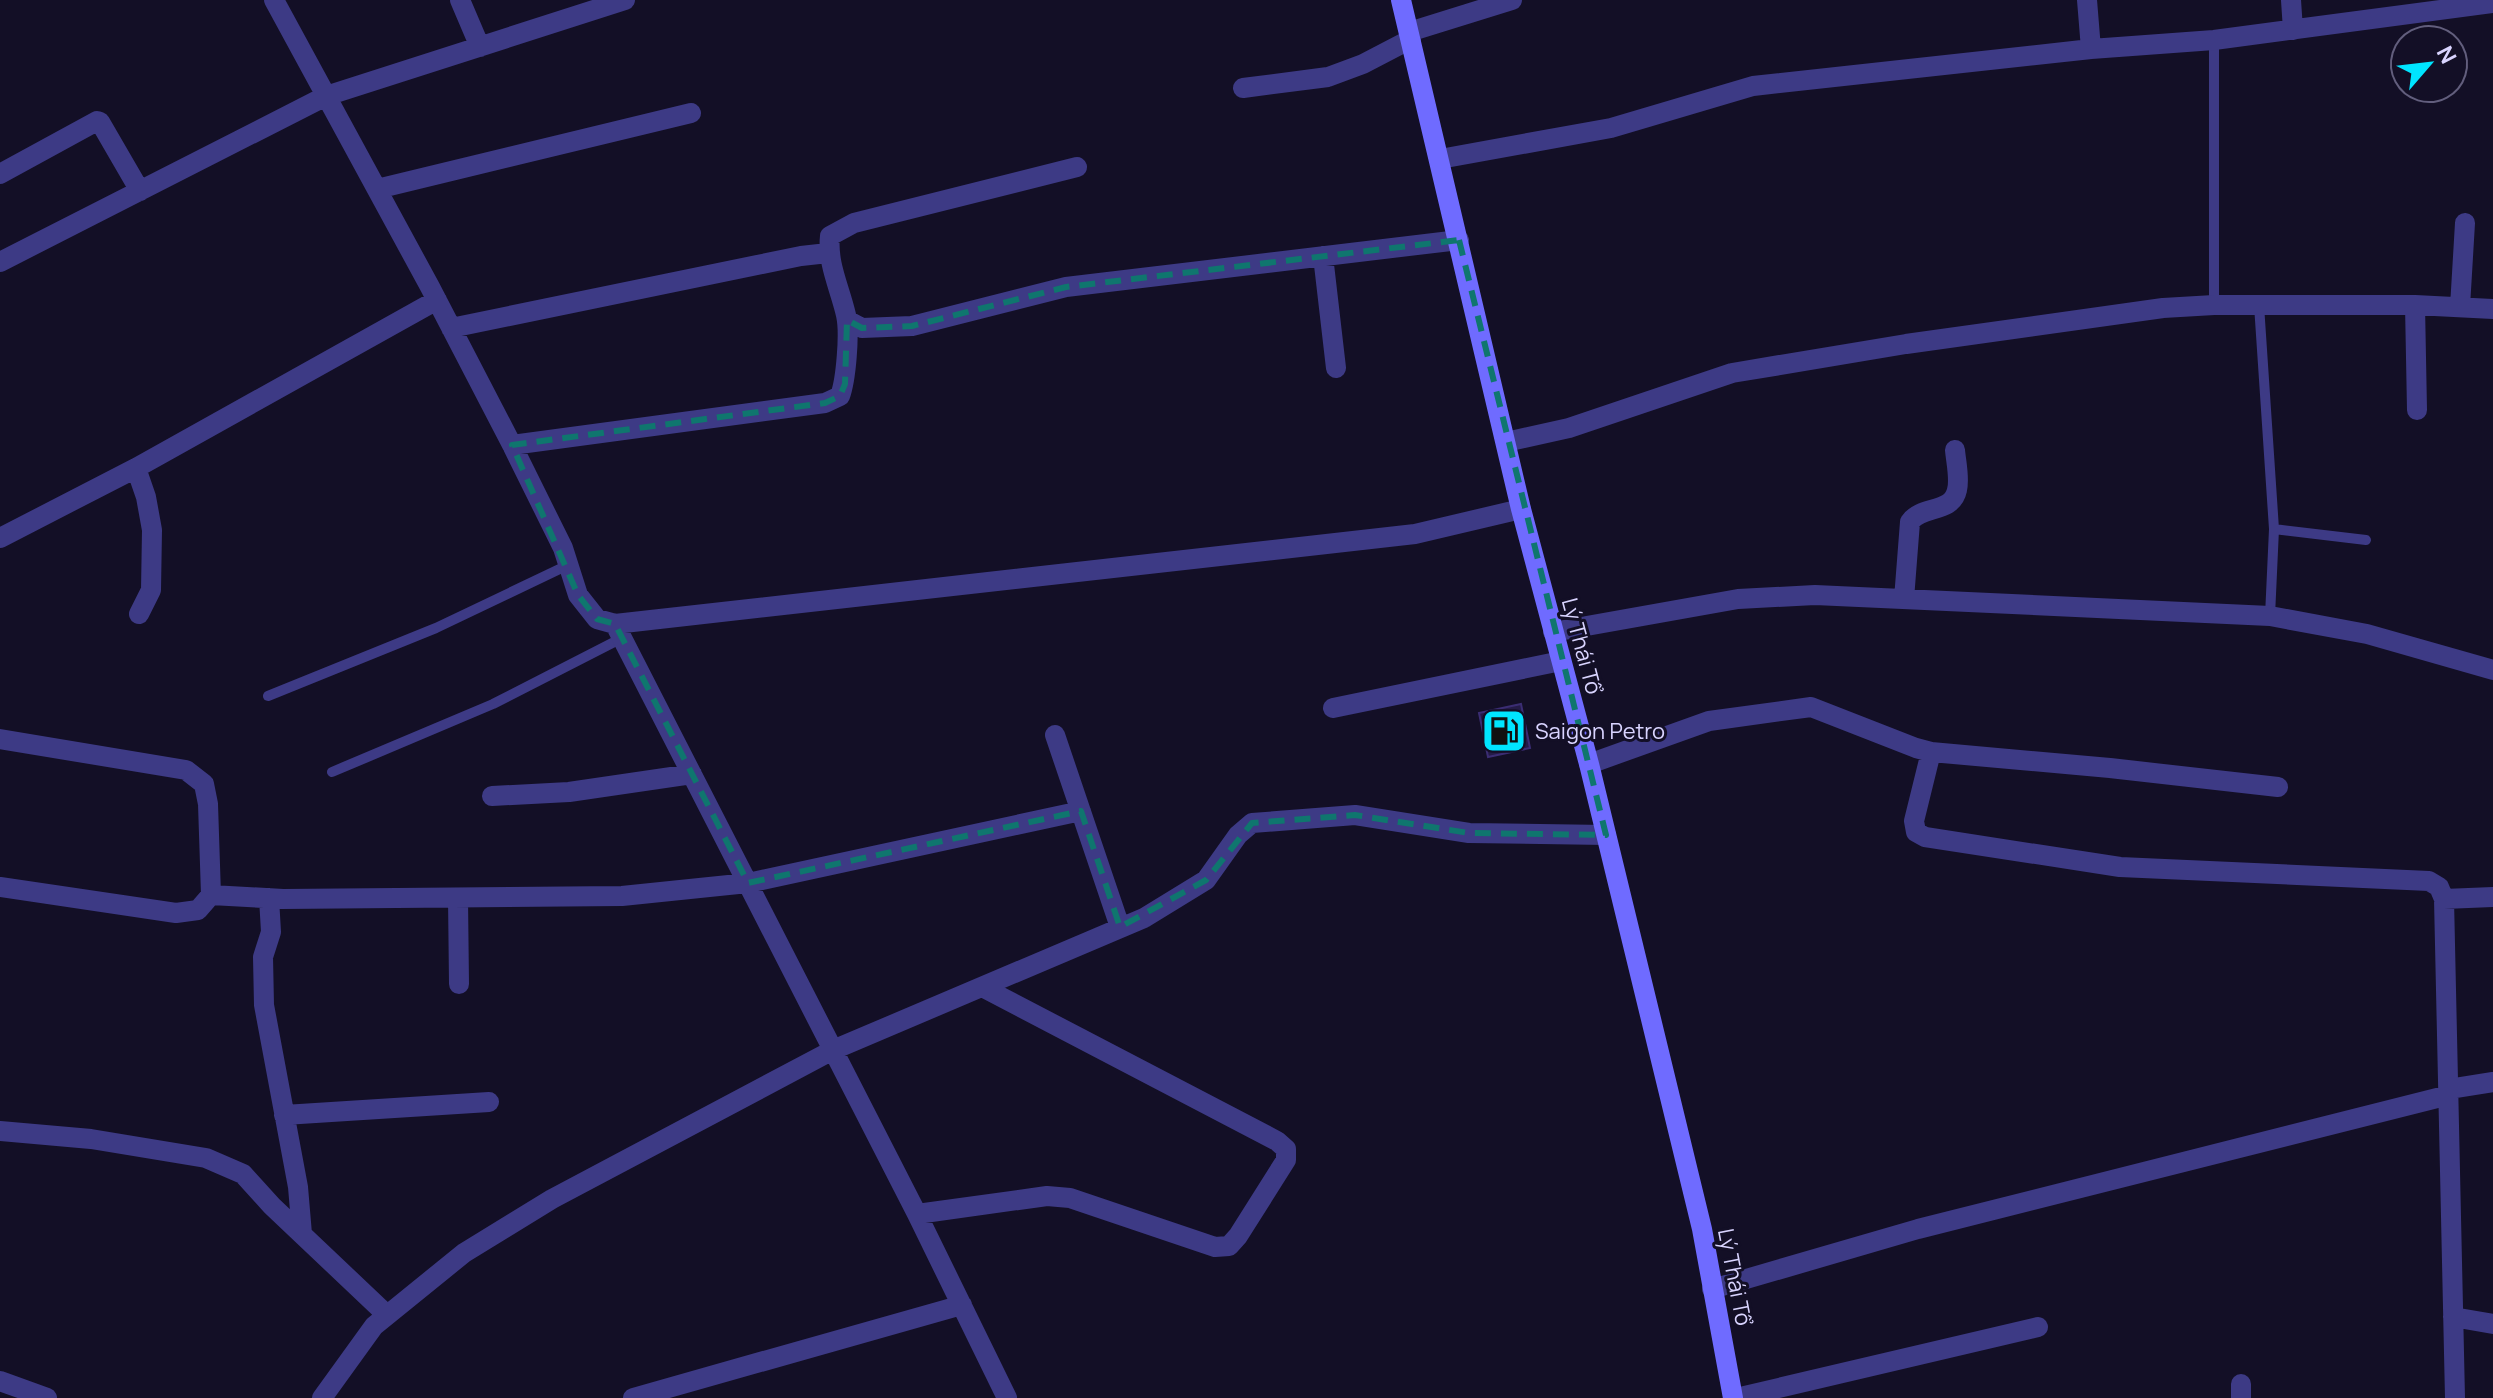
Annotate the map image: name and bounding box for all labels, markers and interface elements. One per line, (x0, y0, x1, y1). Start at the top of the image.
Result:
north arrow (2389, 24, 2469, 104)
text: N (2430, 41, 2464, 69)
street label: Lý Thái Tổ (1555, 595, 1609, 697)
fuel station icon: Saigon Petro (1480, 707, 1528, 755)
place label: Saigon Petro (1535, 716, 1665, 746)
street label: Lý Thái Tổ (1711, 1226, 1759, 1328)

